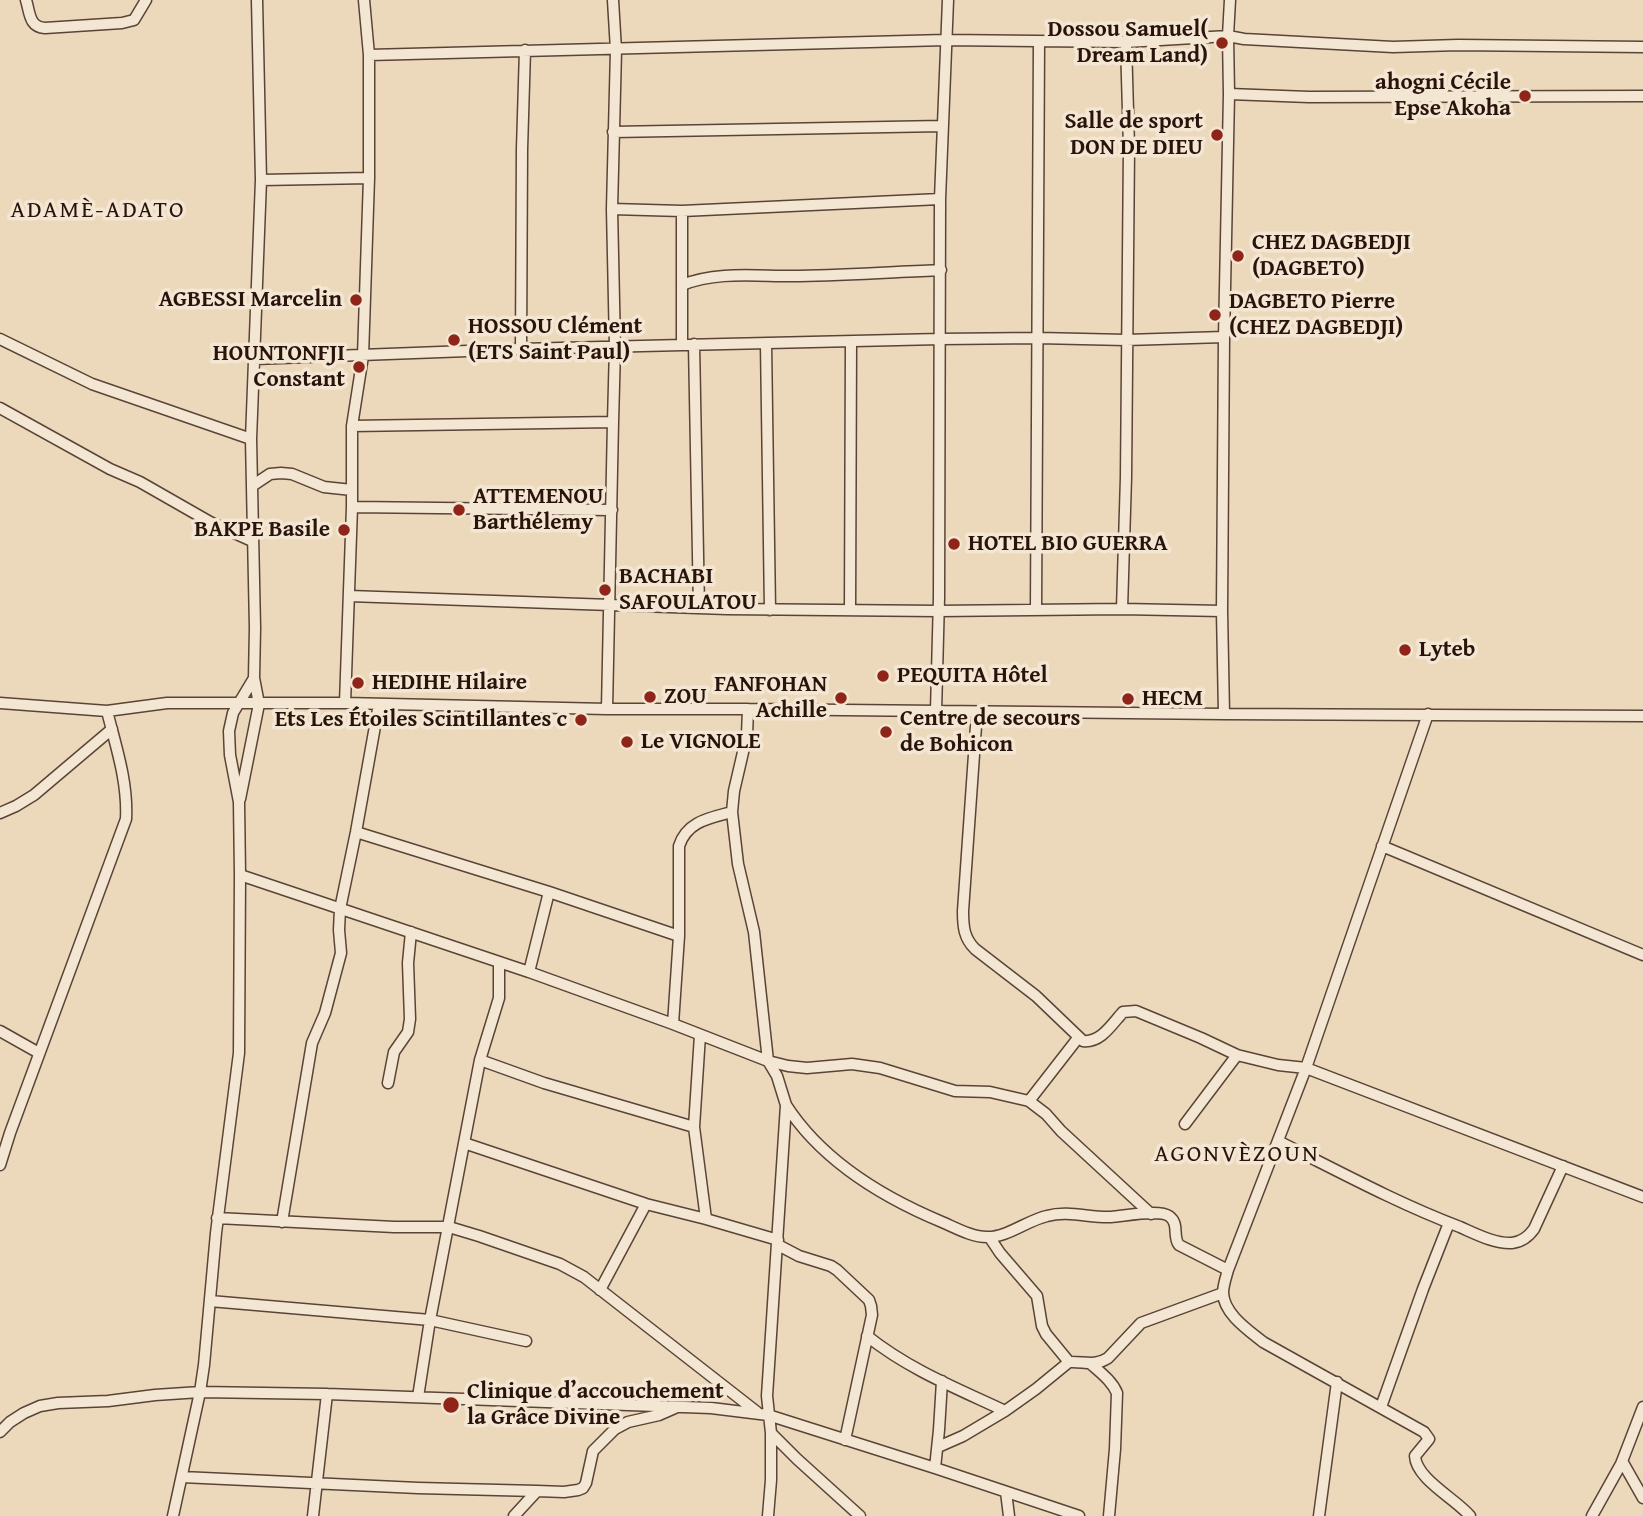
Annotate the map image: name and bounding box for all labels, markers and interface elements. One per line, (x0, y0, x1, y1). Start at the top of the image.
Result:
place label: Dossou Samuel( Dream Land) (1048, 16, 1208, 70)
marker: Dossou Samuel( Dream Land) (1214, 35, 1230, 51)
place label: ahogni Cécile Epse Akoha (1375, 69, 1511, 123)
marker: ahogni Cécile Epse Akoha (1517, 88, 1533, 104)
place label: Salle de sport DON DE DIEU (1064, 108, 1203, 162)
marker: Salle de sport DON DE DIEU (1209, 127, 1225, 143)
district label: ADAMÈ-ADATO (12, 197, 184, 225)
place label: CHEZ DAGBEDJI (DAGBETO) (1252, 229, 1411, 283)
marker: CHEZ DAGBEDJI (DAGBETO) (1230, 248, 1246, 264)
place label: AGBESSI Marcelin (159, 286, 342, 314)
place label: DAGBETO Pierre (CHEZ DAGBEDJI) (1229, 288, 1403, 342)
marker: AGBESSI Marcelin (348, 292, 364, 308)
marker: DAGBETO Pierre (CHEZ DAGBEDJI) (1207, 307, 1223, 323)
place label: HOSSOU Clément (ETS Saint Paul) (468, 313, 642, 367)
marker: HOSSOU Clément (ETS Saint Paul) (446, 332, 462, 348)
place label: HOUNTONFJI Constant (213, 340, 345, 394)
marker: HOUNTONFJI Constant (351, 359, 367, 375)
place label: ATTEMENOU Barthélemy (473, 483, 603, 537)
marker: ATTEMENOU Barthélemy (451, 502, 467, 518)
place label: BAKPE Basile (194, 516, 330, 544)
marker: BAKPE Basile (336, 522, 352, 538)
place label: HOTEL BIO GUERRA (968, 530, 1168, 558)
marker: HOTEL BIO GUERRA (946, 536, 962, 552)
place label: BACHABI SAFOULATOU (619, 563, 757, 617)
marker: BACHABI SAFOULATOU (597, 582, 613, 598)
place label: Lyteb (1419, 636, 1475, 664)
marker: Lyteb (1397, 642, 1413, 658)
place label: PEQUITA Hôtel (897, 662, 1048, 690)
marker: PEQUITA Hôtel (875, 668, 891, 684)
place label: HEDIHE Hilaire (372, 669, 527, 697)
place label: FANFOHAN Achille (714, 671, 827, 725)
marker: HEDIHE Hilaire (350, 675, 366, 691)
place label: ZOU (664, 683, 707, 711)
place label: HECM (1142, 685, 1203, 713)
marker: ZOU (642, 689, 658, 705)
marker: FANFOHAN Achille (833, 690, 849, 706)
marker: HECM (1120, 691, 1136, 707)
place label: Centre de secours de Bohicon (900, 705, 1080, 759)
place label: Ets Les Étoiles Scintillantes c (275, 706, 567, 734)
marker: Ets Les Étoiles Scintillantes c (573, 712, 589, 728)
marker: Centre de secours de Bohicon (878, 724, 894, 740)
place label: Le VIGNOLE (641, 728, 761, 756)
marker: Le VIGNOLE (619, 734, 635, 750)
district label: AGONVÈZOUN (1156, 1141, 1318, 1169)
place label: Clinique d’accouchement la Grâce Divine (467, 1378, 724, 1432)
marker: Clinique d’accouchement la Grâce Divine (441, 1395, 461, 1415)

